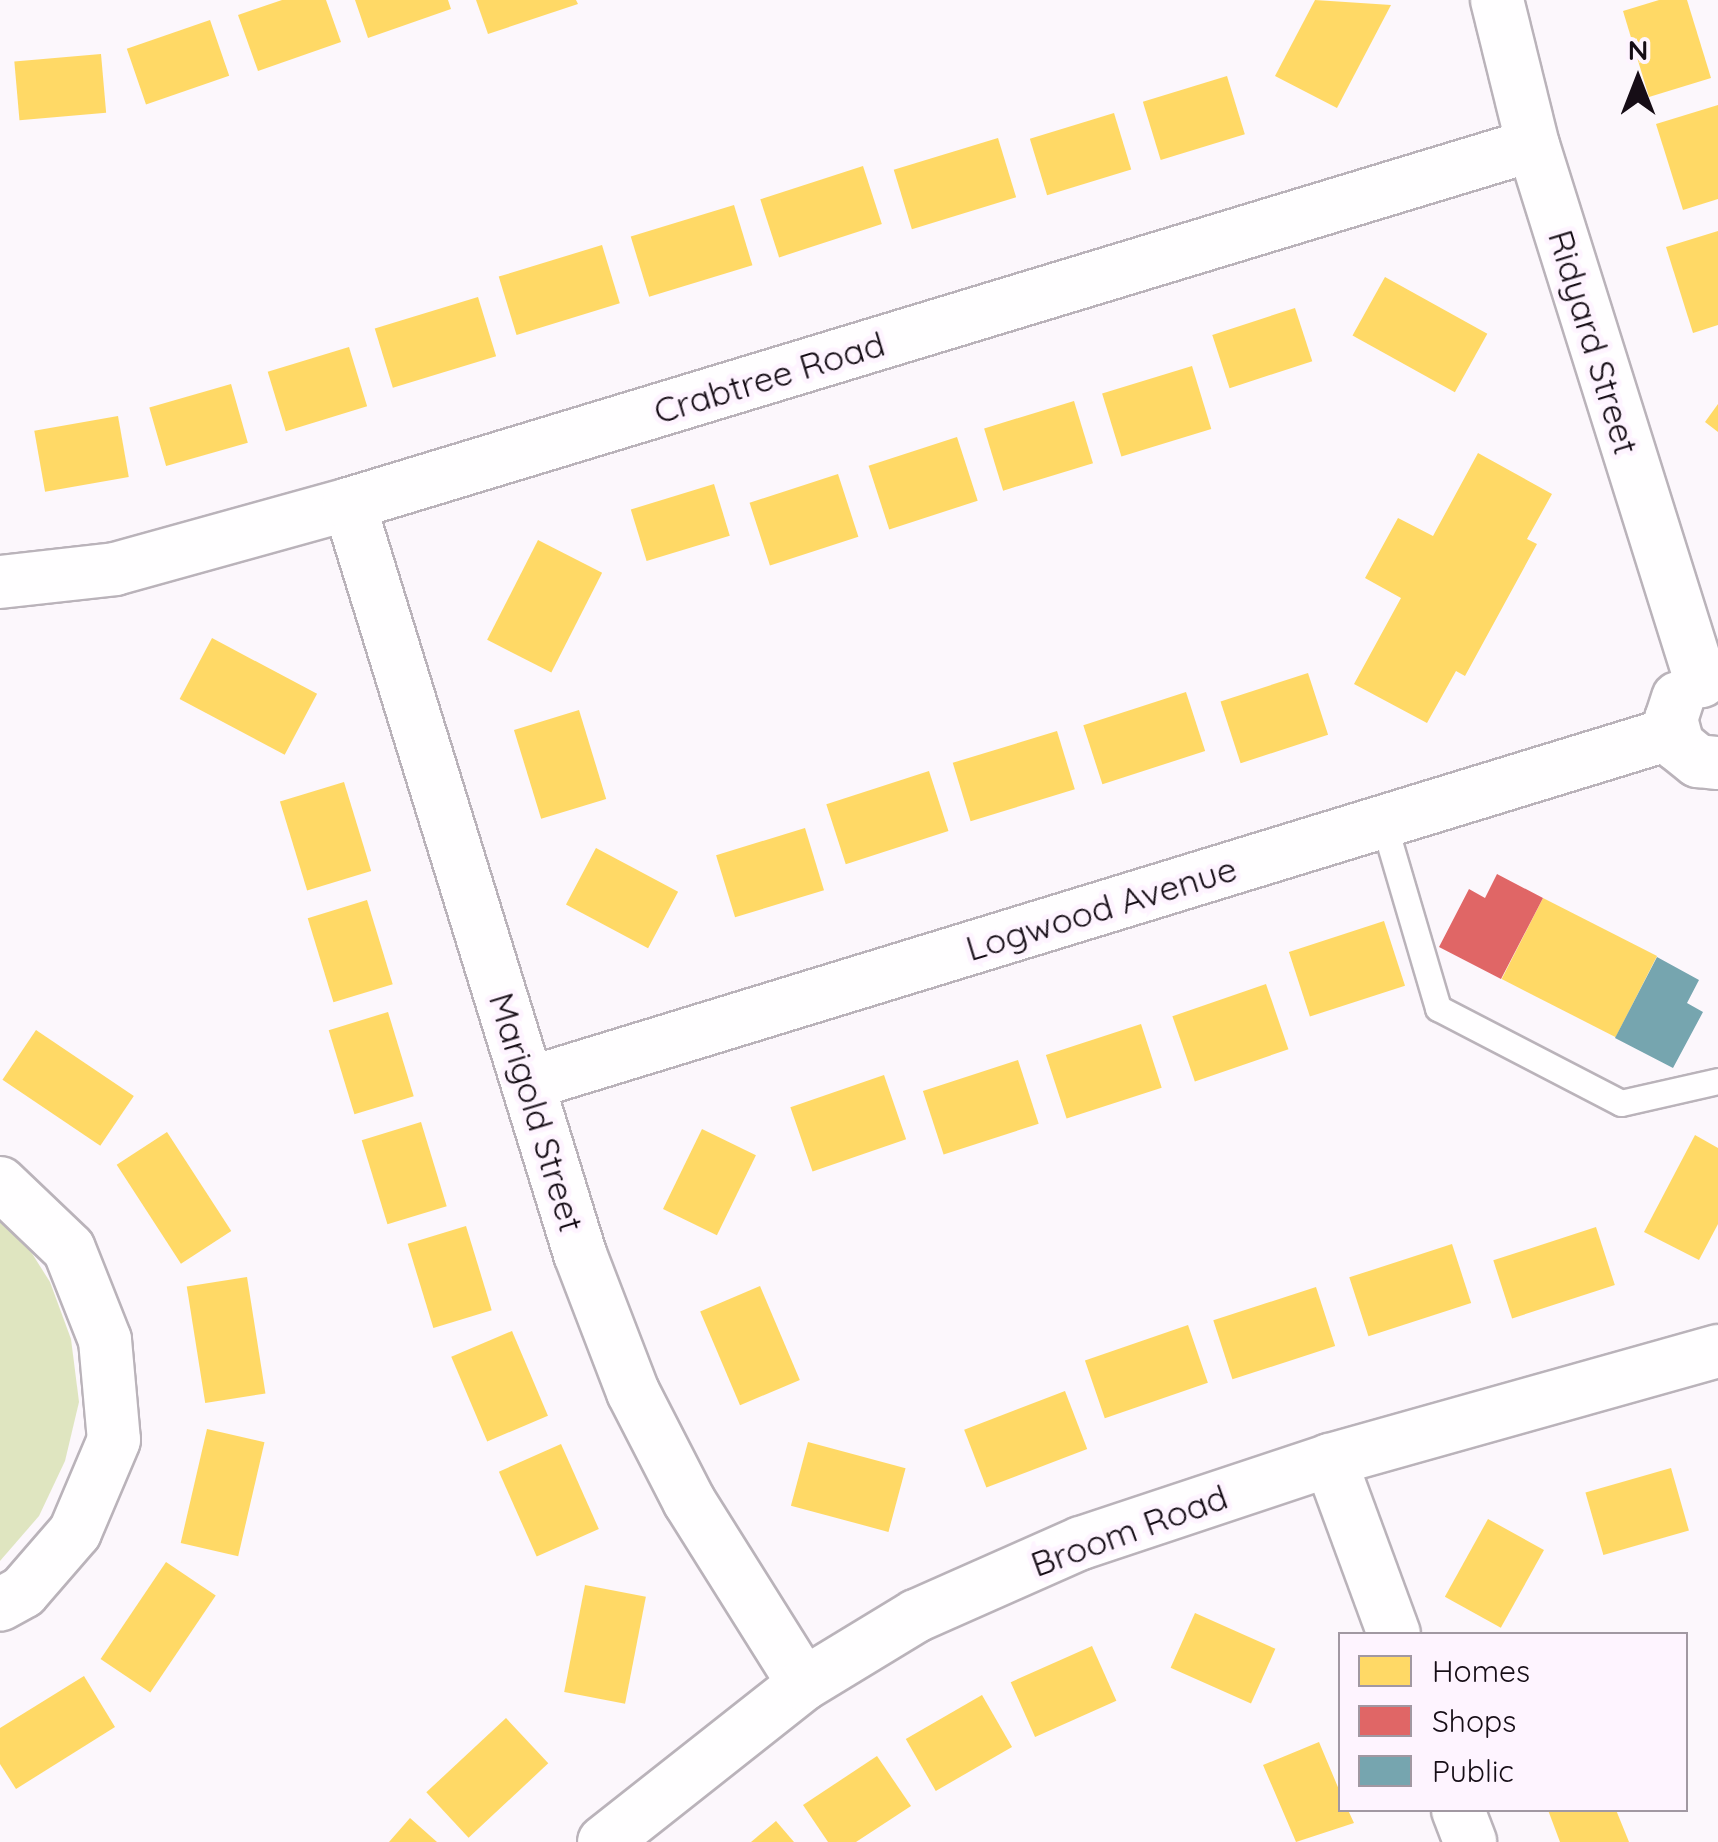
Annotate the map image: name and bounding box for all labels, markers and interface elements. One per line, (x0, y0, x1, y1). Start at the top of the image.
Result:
north arrow (1588, 30, 1688, 130)
text: N (1628, 32, 1648, 67)
street label: Ridyard Street (1540, 225, 1648, 459)
street label: Crabtree Road (649, 322, 889, 432)
street label: Logwood Avenue (961, 847, 1241, 969)
street label: Marigold Street (481, 988, 593, 1236)
street label: Broom Road (1025, 1475, 1233, 1585)
legend (1338, 1632, 1688, 1812)
text: Homes (1432, 1652, 1530, 1690)
text: Shops (1432, 1702, 1516, 1740)
text: Public (1432, 1752, 1514, 1790)

